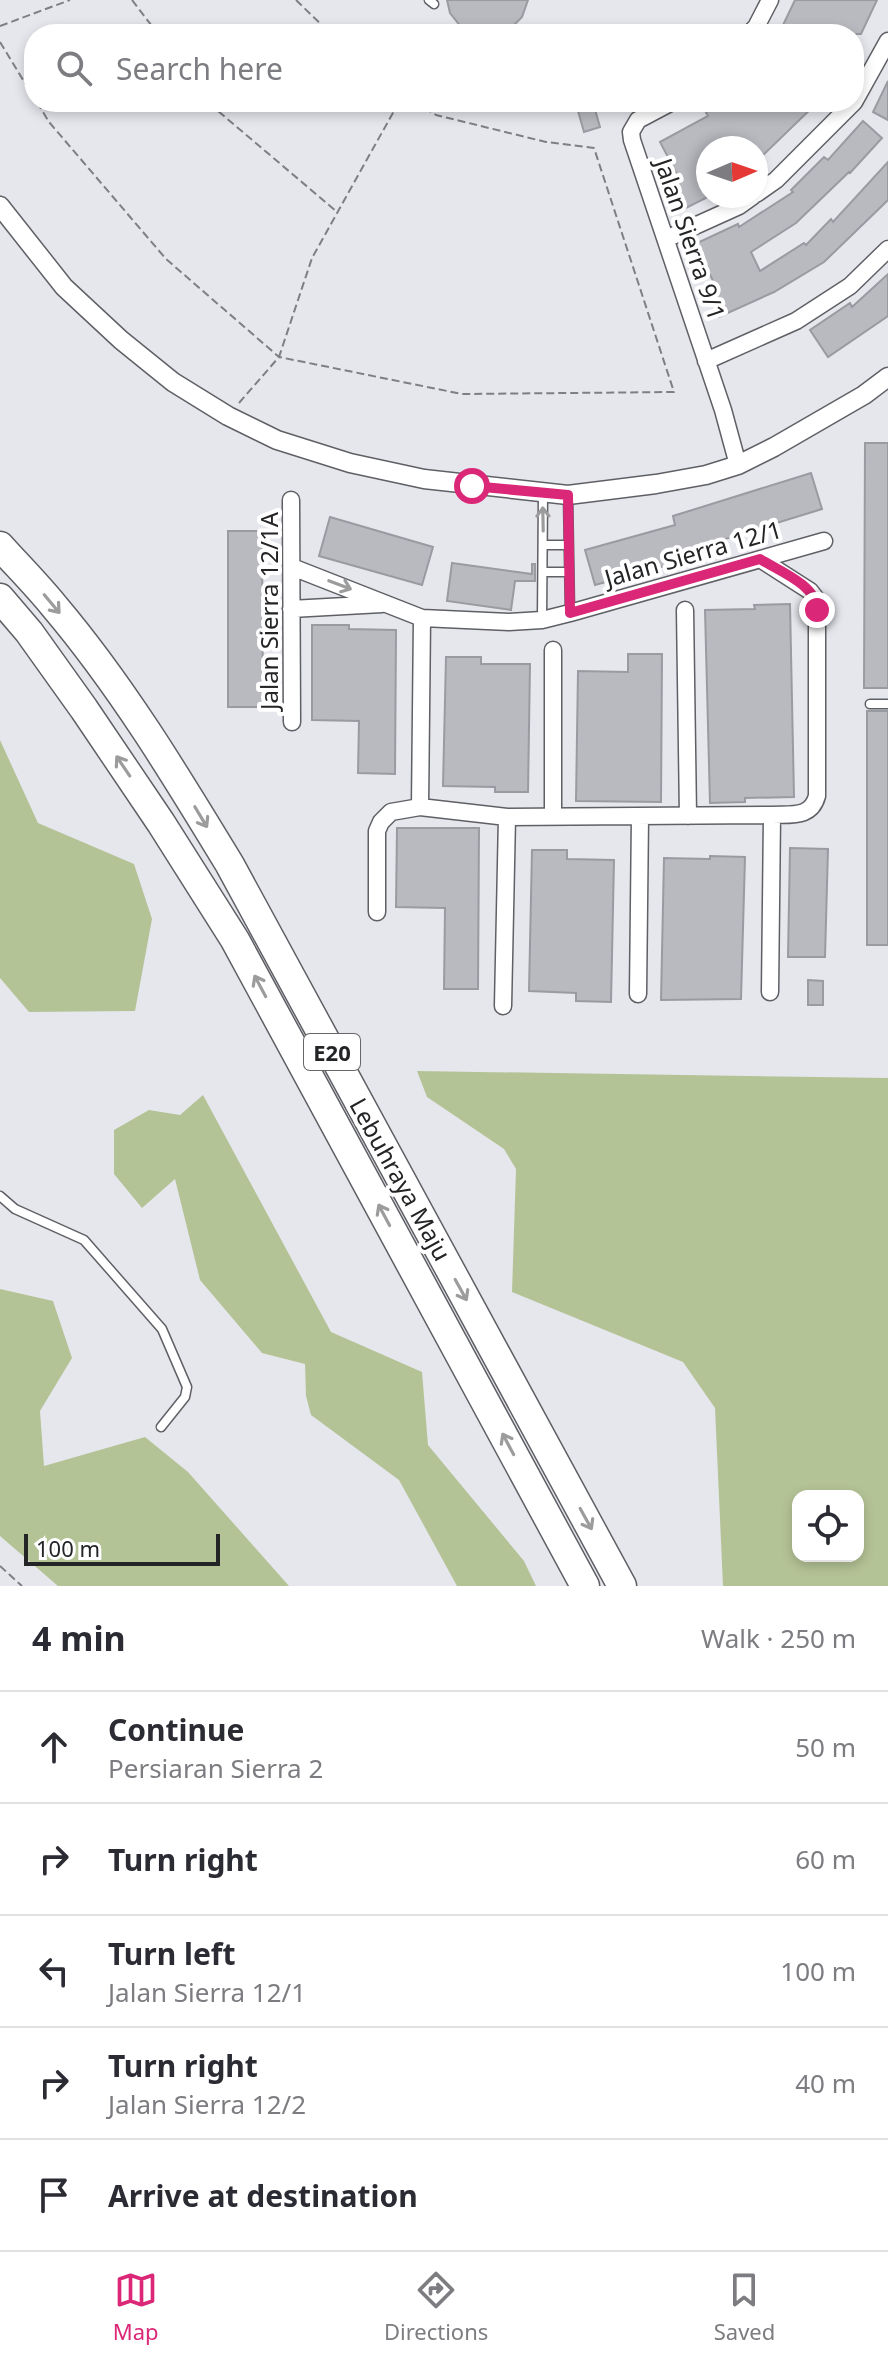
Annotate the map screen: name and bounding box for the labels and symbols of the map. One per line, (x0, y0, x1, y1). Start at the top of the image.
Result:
north arrow (696, 136, 768, 208)
street label: Jalan Sierra 9/1 (647, 152, 734, 324)
route start (454, 468, 490, 504)
one-way arrow (535, 506, 551, 533)
street label: Jalan Sierra 12/1A (252, 511, 285, 712)
street label: Jalan Sierra 12/1 (599, 512, 785, 595)
one-way arrow (327, 579, 352, 593)
route end (799, 592, 835, 628)
one-way arrow (43, 594, 61, 614)
one-way arrow (114, 755, 130, 778)
one-way arrow (193, 805, 209, 828)
one-way arrow (252, 975, 267, 999)
road number: E20 (304, 1034, 360, 1070)
street label: Lebuhraya Maju (343, 1092, 459, 1266)
one-way arrow (376, 1204, 392, 1227)
one-way arrow (454, 1278, 470, 1302)
one-way arrow (500, 1432, 515, 1456)
one-way arrow (578, 1506, 594, 1530)
scale bar (24, 1530, 220, 1566)

